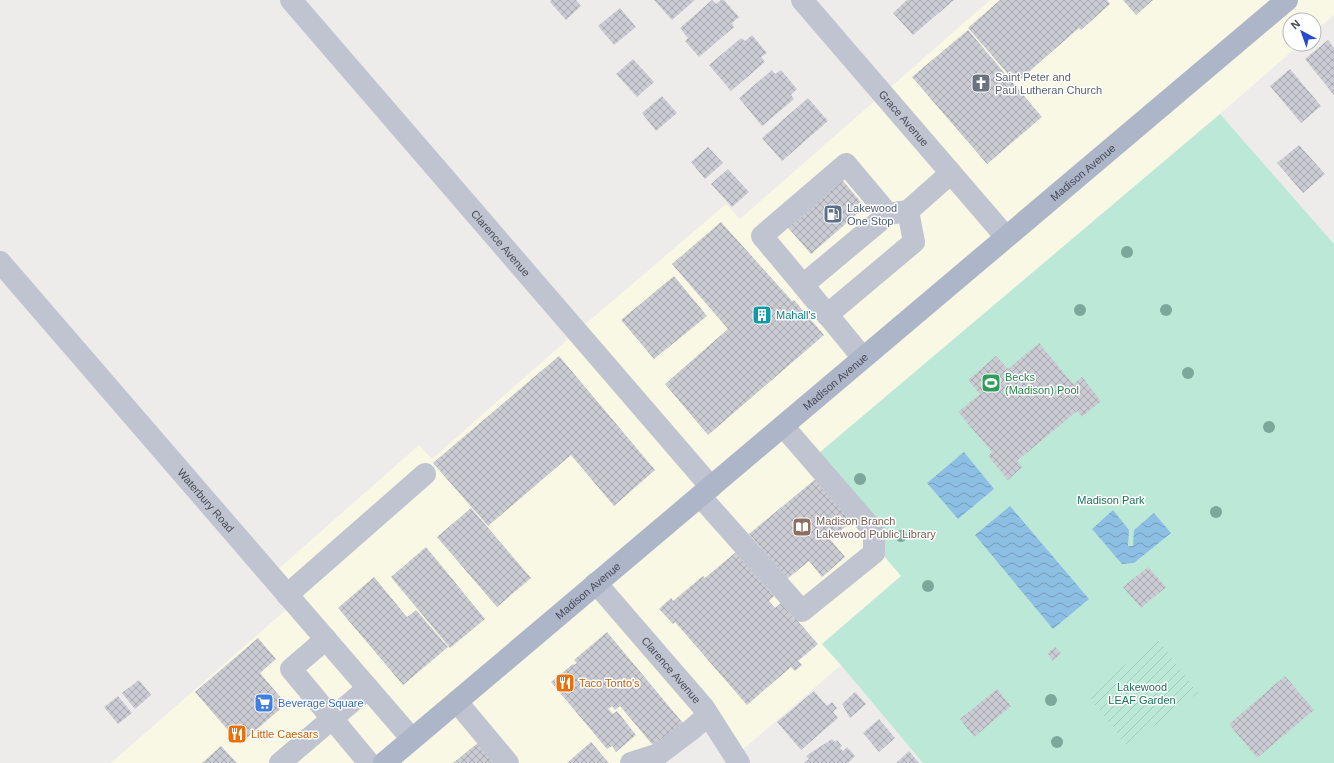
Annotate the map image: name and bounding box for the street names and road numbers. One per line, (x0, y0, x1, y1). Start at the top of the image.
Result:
street label: Grace Avenue (877, 88, 931, 149)
street label: Madison Avenue (1048, 142, 1118, 203)
street label: Clarence Avenue (469, 207, 533, 279)
street label: Madison Avenue (801, 351, 870, 412)
street label: Waterbury Road (175, 466, 237, 534)
street label: Madison Avenue (553, 560, 623, 621)
street label: Clarence Avenue (639, 634, 703, 706)

